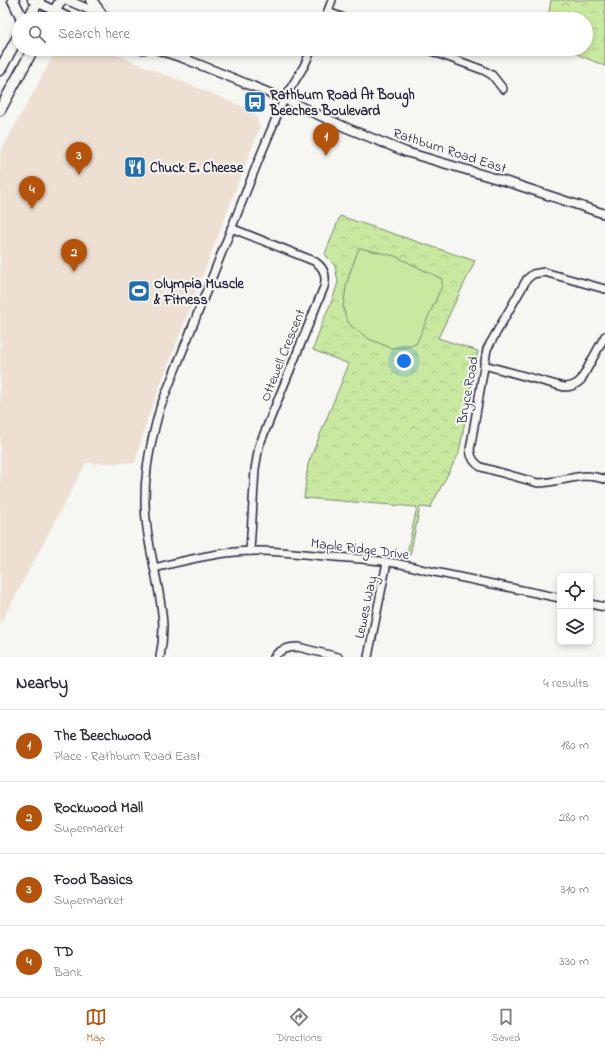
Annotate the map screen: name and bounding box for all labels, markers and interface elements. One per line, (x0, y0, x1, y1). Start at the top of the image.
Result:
search box (12, 12, 593, 56)
icon: search (26, 23, 48, 45)
text: Search here (58, 23, 130, 45)
place label: Rathburn Road At Bough Beeches Boulevard (269, 85, 415, 122)
bus stop icon: Rathburn Road At Bough Beeches Boulevard (242, 89, 268, 115)
pin: 1 (313, 123, 339, 156)
street label: Rathburn Road East (390, 123, 509, 180)
pin: 3 (66, 142, 92, 175)
restaurant icon: Chuck E. Cheese (122, 154, 148, 180)
place label: Chuck E. Cheese (150, 158, 244, 179)
pin: 4 (19, 176, 45, 209)
pin: 2 (61, 239, 87, 272)
place label: Olympia Muscle & Fitness (153, 274, 245, 311)
sports icon: Olympia Muscle & Fitness (126, 278, 152, 304)
street label: Ottewell Crescent (255, 306, 312, 405)
your location (394, 351, 414, 371)
street label: Bryce Road (452, 355, 486, 427)
street label: Maple Ridge Drive (309, 533, 411, 567)
map controls (557, 573, 593, 645)
button: locate (557, 573, 593, 609)
street label: Lewes Way (350, 574, 384, 641)
button: layers (557, 609, 593, 645)
text: Nearby (16, 671, 68, 696)
text: 4 results (543, 674, 589, 693)
text: The Beechwood (54, 725, 151, 747)
text: 1 (27, 736, 31, 755)
text: 180 m (561, 736, 589, 755)
text: Place · Rathburn Road East (54, 747, 201, 766)
text: Rockwood Mall (54, 797, 143, 819)
text: 2 (26, 808, 32, 827)
text: 280 m (559, 808, 589, 827)
text: Supermarket (54, 819, 124, 838)
text: Food Basics (54, 869, 133, 891)
text: 3 (26, 880, 32, 899)
text: 310 m (561, 880, 589, 899)
text: Supermarket (54, 891, 124, 910)
text: TD (54, 941, 74, 963)
text: 4 (26, 952, 32, 971)
text: 330 m (559, 952, 589, 971)
text: Bank (54, 963, 82, 982)
tab: Map (85, 1006, 107, 1046)
tab: Directions (276, 1006, 322, 1046)
tab: Saved (492, 1006, 520, 1046)

